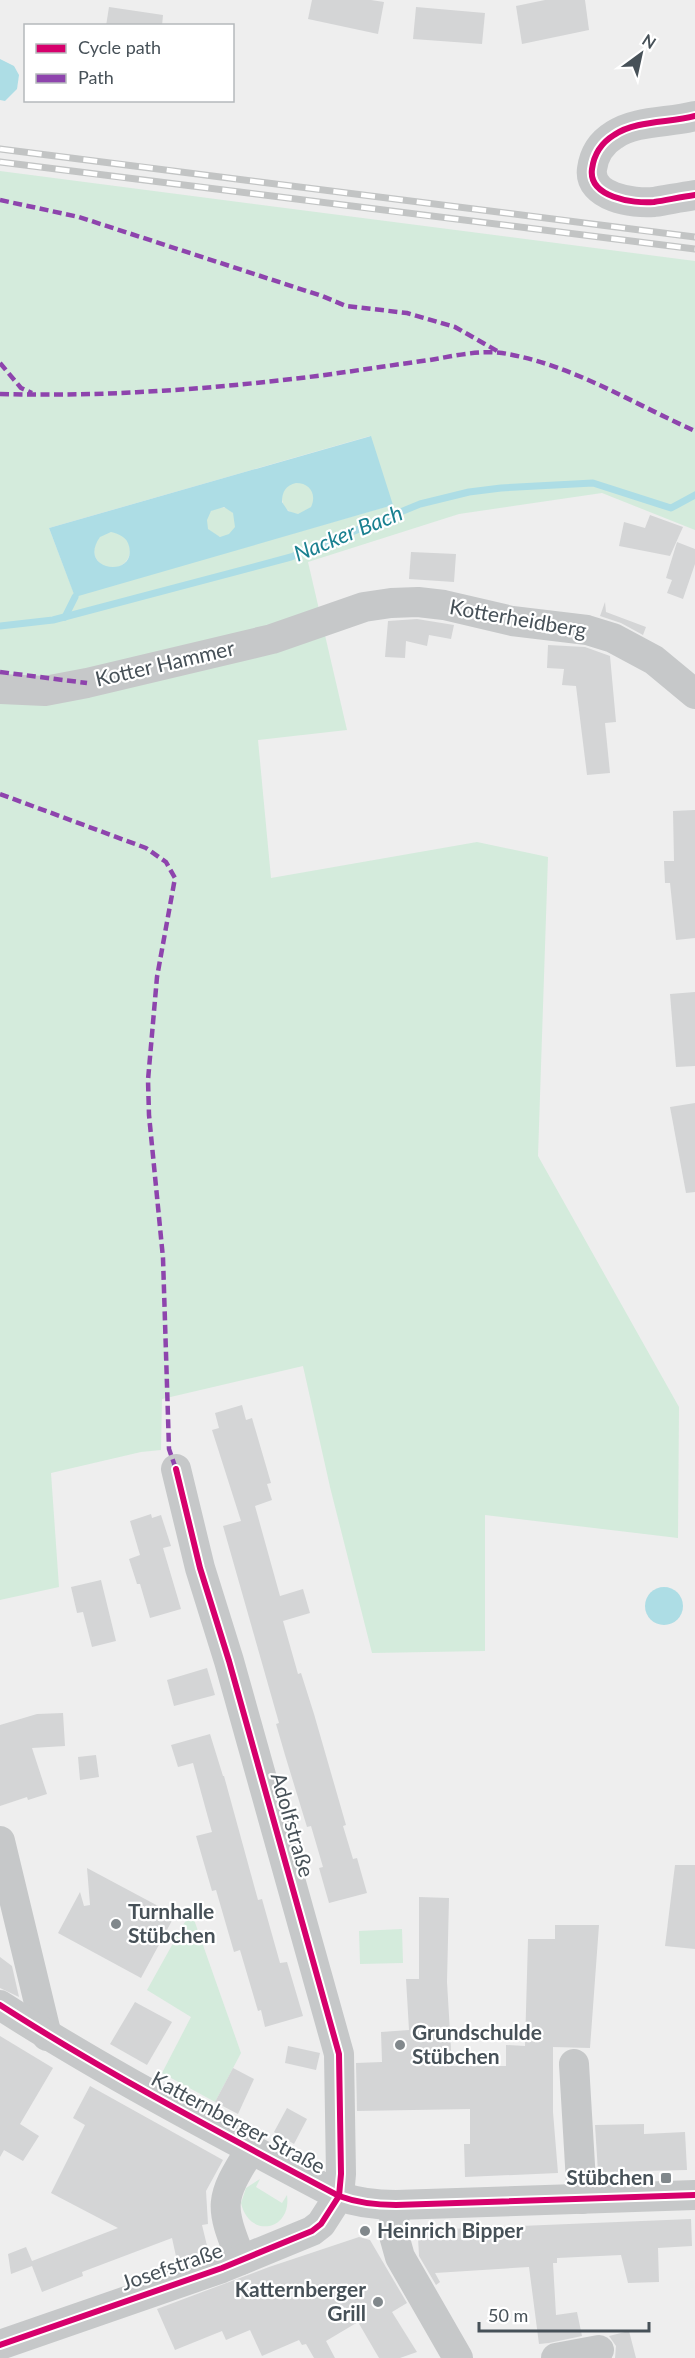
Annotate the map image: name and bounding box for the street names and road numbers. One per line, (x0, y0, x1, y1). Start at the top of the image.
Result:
street label: Kotterheidberg (448, 593, 589, 642)
street label: Kotter Hammer (93, 634, 237, 691)
street label: Adolfstraße (267, 1769, 320, 1880)
street label: Katternberger Straße (148, 2065, 330, 2178)
street label: Josefstraße (117, 2237, 226, 2295)

